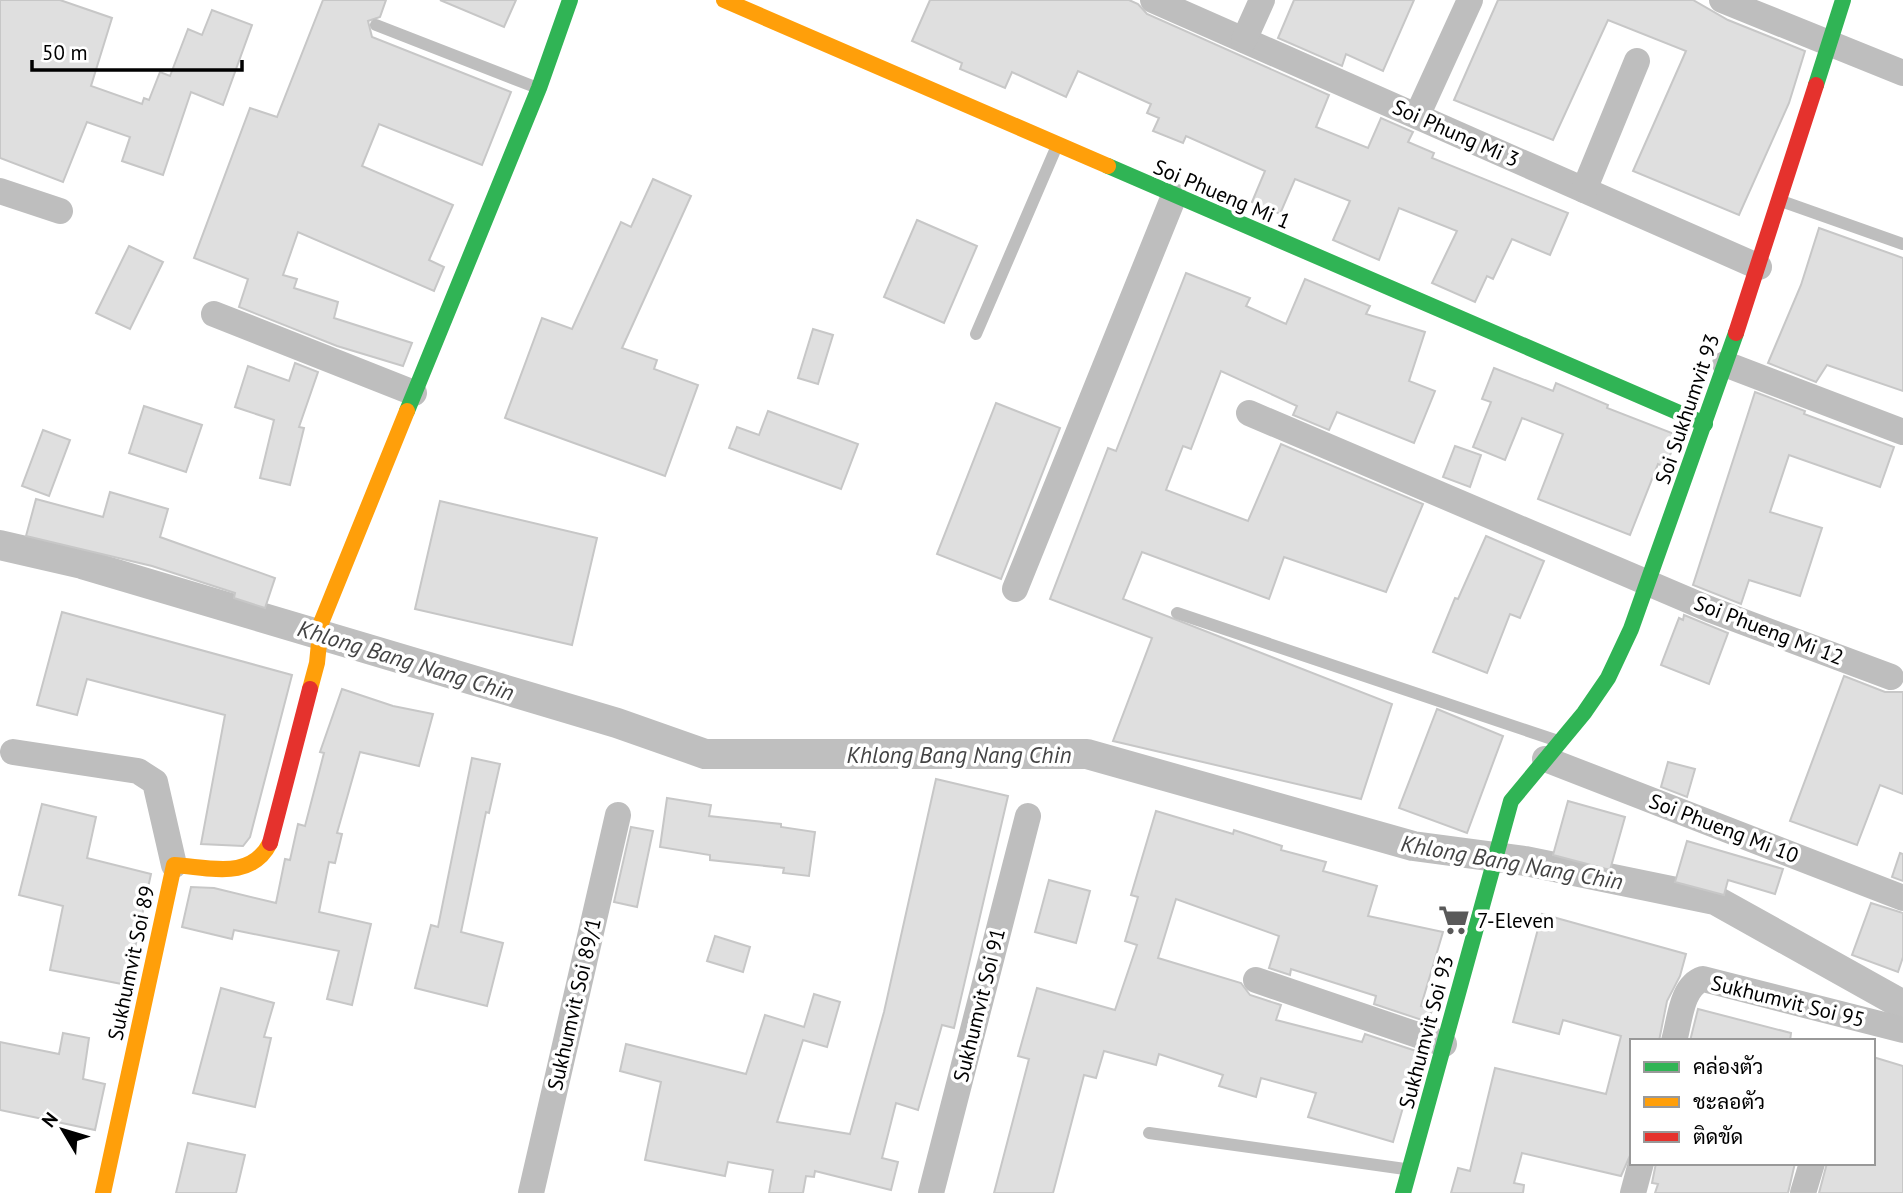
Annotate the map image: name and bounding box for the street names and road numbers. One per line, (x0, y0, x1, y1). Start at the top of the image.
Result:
street label: Soi Phung Mi 3 (1388, 93, 1524, 173)
street label: Soi Phueng Mi 1 (1149, 153, 1295, 235)
street label: Soi Sukhumvit 93 (1649, 330, 1725, 488)
street label: Soi Phueng Mi 12 (1690, 589, 1848, 671)
street label: Soi Phueng Mi 10 (1645, 787, 1803, 869)
street label: Sukhumvit Soi 89 (101, 883, 161, 1043)
street label: Sukhumvit Soi 89/1 (541, 915, 607, 1093)
street label: Sukhumvit Soi 91 (947, 925, 1011, 1085)
street label: Sukhumvit Soi 93 (1393, 952, 1459, 1112)
street label: Sukhumvit Soi 95 (1708, 969, 1868, 1033)

